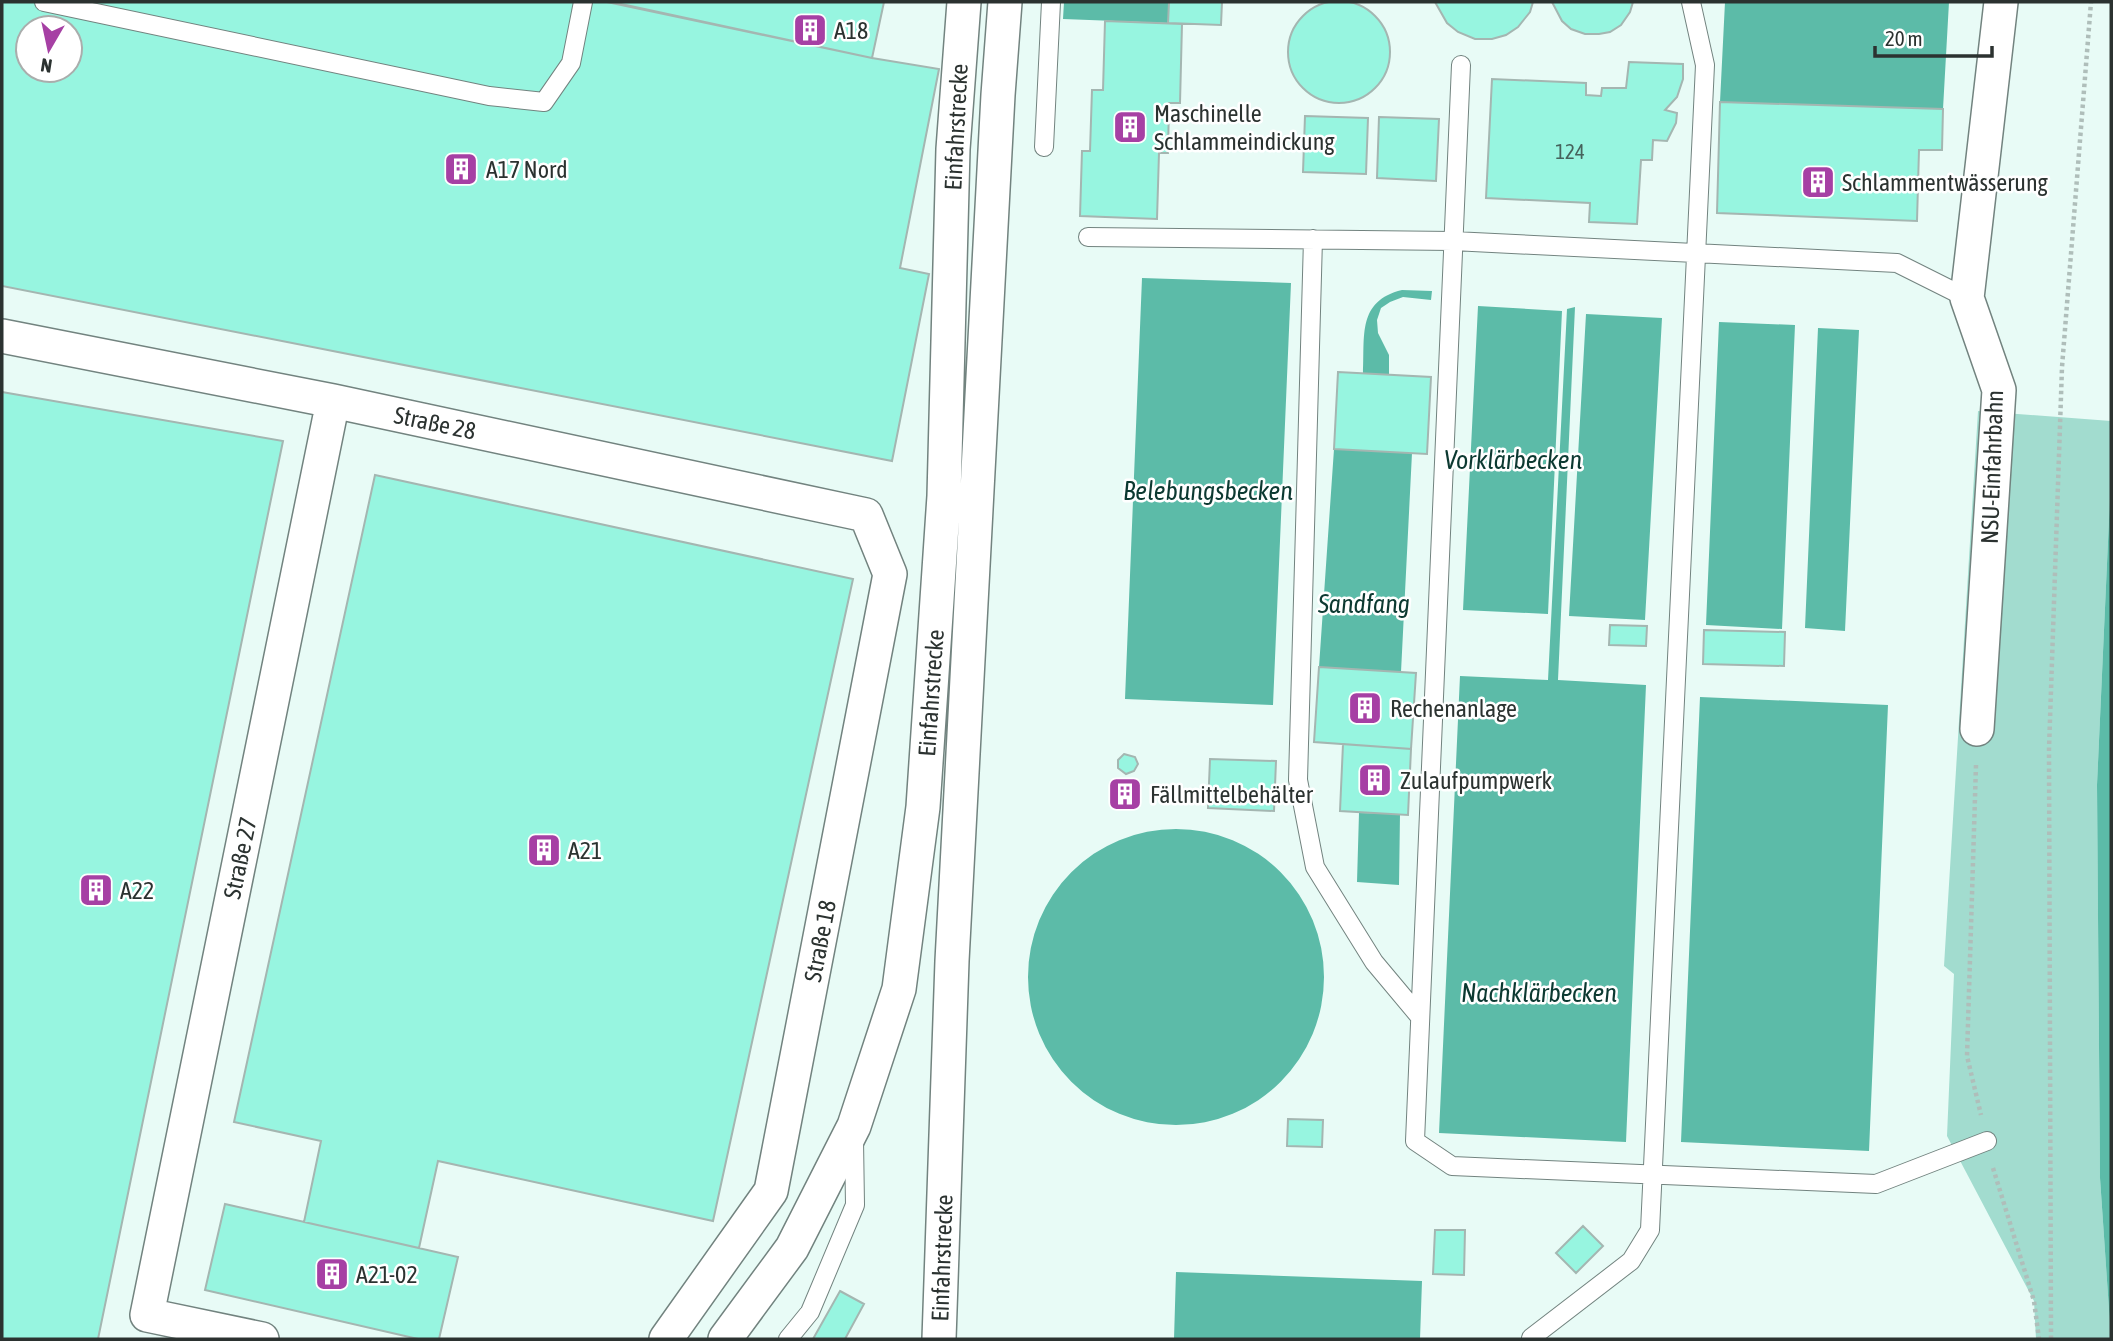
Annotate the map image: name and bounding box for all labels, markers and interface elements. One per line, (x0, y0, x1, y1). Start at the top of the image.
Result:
building icon: A18 (791, 11, 829, 49)
north arrow (14, 14, 84, 84)
scale bar (1875, 14, 1992, 58)
place label: A18 (834, 17, 868, 44)
text: 20 m (1885, 26, 1923, 50)
text: N (39, 54, 54, 78)
street label: Einfahrstrecke (939, 63, 973, 191)
place label: Maschinelle Schlammeindickung (1154, 100, 1335, 155)
building icon: Maschinelle Schlammeindickung (1111, 108, 1149, 146)
house number: 124 (1555, 139, 1585, 163)
building icon: A17 Nord (442, 150, 480, 188)
place label: A17 Nord (486, 156, 568, 183)
building icon: Schlammentwässerung (1799, 163, 1837, 201)
place label: Schlammentwässerung (1842, 169, 2049, 196)
street label: NSU-Einfahrbahn (1976, 390, 2008, 544)
street label: Straße 28 (392, 401, 478, 445)
water label: Vorklärbecken (1444, 445, 1582, 475)
water label: Belebungsbecken (1123, 476, 1293, 506)
water label: Sandfang (1317, 589, 1410, 619)
street label: Einfahrstrecke (913, 629, 949, 757)
building icon: Rechenanlage (1346, 689, 1384, 727)
place label: Rechenanlage (1390, 695, 1517, 722)
building icon: Zulaufpumpwerk (1356, 761, 1394, 799)
place label: Zulaufpumpwerk (1400, 767, 1553, 794)
building icon: Fällmittelbehälter (1106, 775, 1144, 813)
place label: Fällmittelbehälter (1150, 781, 1314, 808)
street label: Straße 27 (218, 815, 262, 901)
building icon: A21 (525, 831, 563, 869)
place label: A21 (568, 837, 602, 864)
building icon: A22 (77, 871, 115, 909)
place label: A22 (120, 877, 154, 904)
street label: Straße 18 (799, 898, 841, 984)
water label: Nachklärbecken (1461, 978, 1617, 1008)
street label: Einfahrstrecke (926, 1194, 958, 1322)
building icon: A21-02 (313, 1255, 351, 1293)
place label: A21-02 (356, 1261, 418, 1288)

